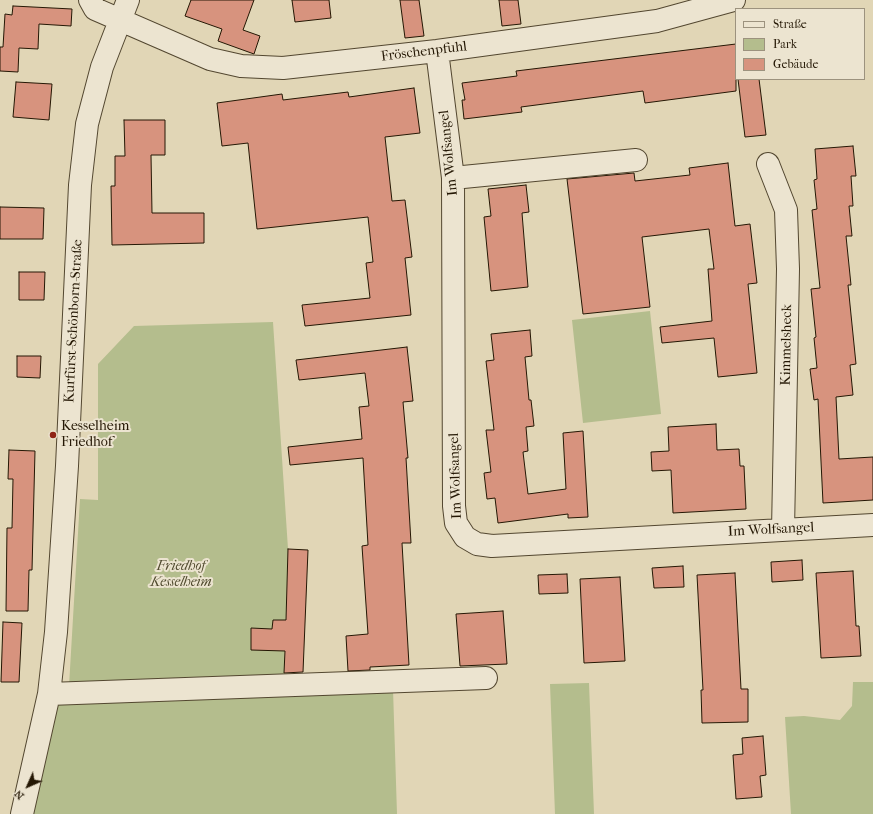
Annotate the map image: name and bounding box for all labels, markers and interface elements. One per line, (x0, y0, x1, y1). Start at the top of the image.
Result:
legend (735, 8, 865, 80)
text: Straße (773, 17, 807, 31)
text: Park (773, 37, 797, 51)
street label: Fröschenpfuhl (380, 38, 468, 66)
text: Gebäude (773, 57, 818, 71)
street label: Im Wolfsangel (436, 109, 462, 197)
street label: Kurfürst-Schönborn-Straße (61, 239, 87, 403)
street label: Kimmelsheck (778, 304, 796, 386)
place label: Kesselheim Friedhof (61, 419, 129, 452)
marker: Kesselheim Friedhof (48, 430, 58, 440)
street label: Im Wolfsangel (446, 433, 466, 519)
street label: Im Wolfsangel (727, 519, 815, 541)
park label: Friedhof Kesselheim (150, 559, 212, 592)
north arrow (8, 766, 48, 806)
text: N (12, 787, 27, 802)

